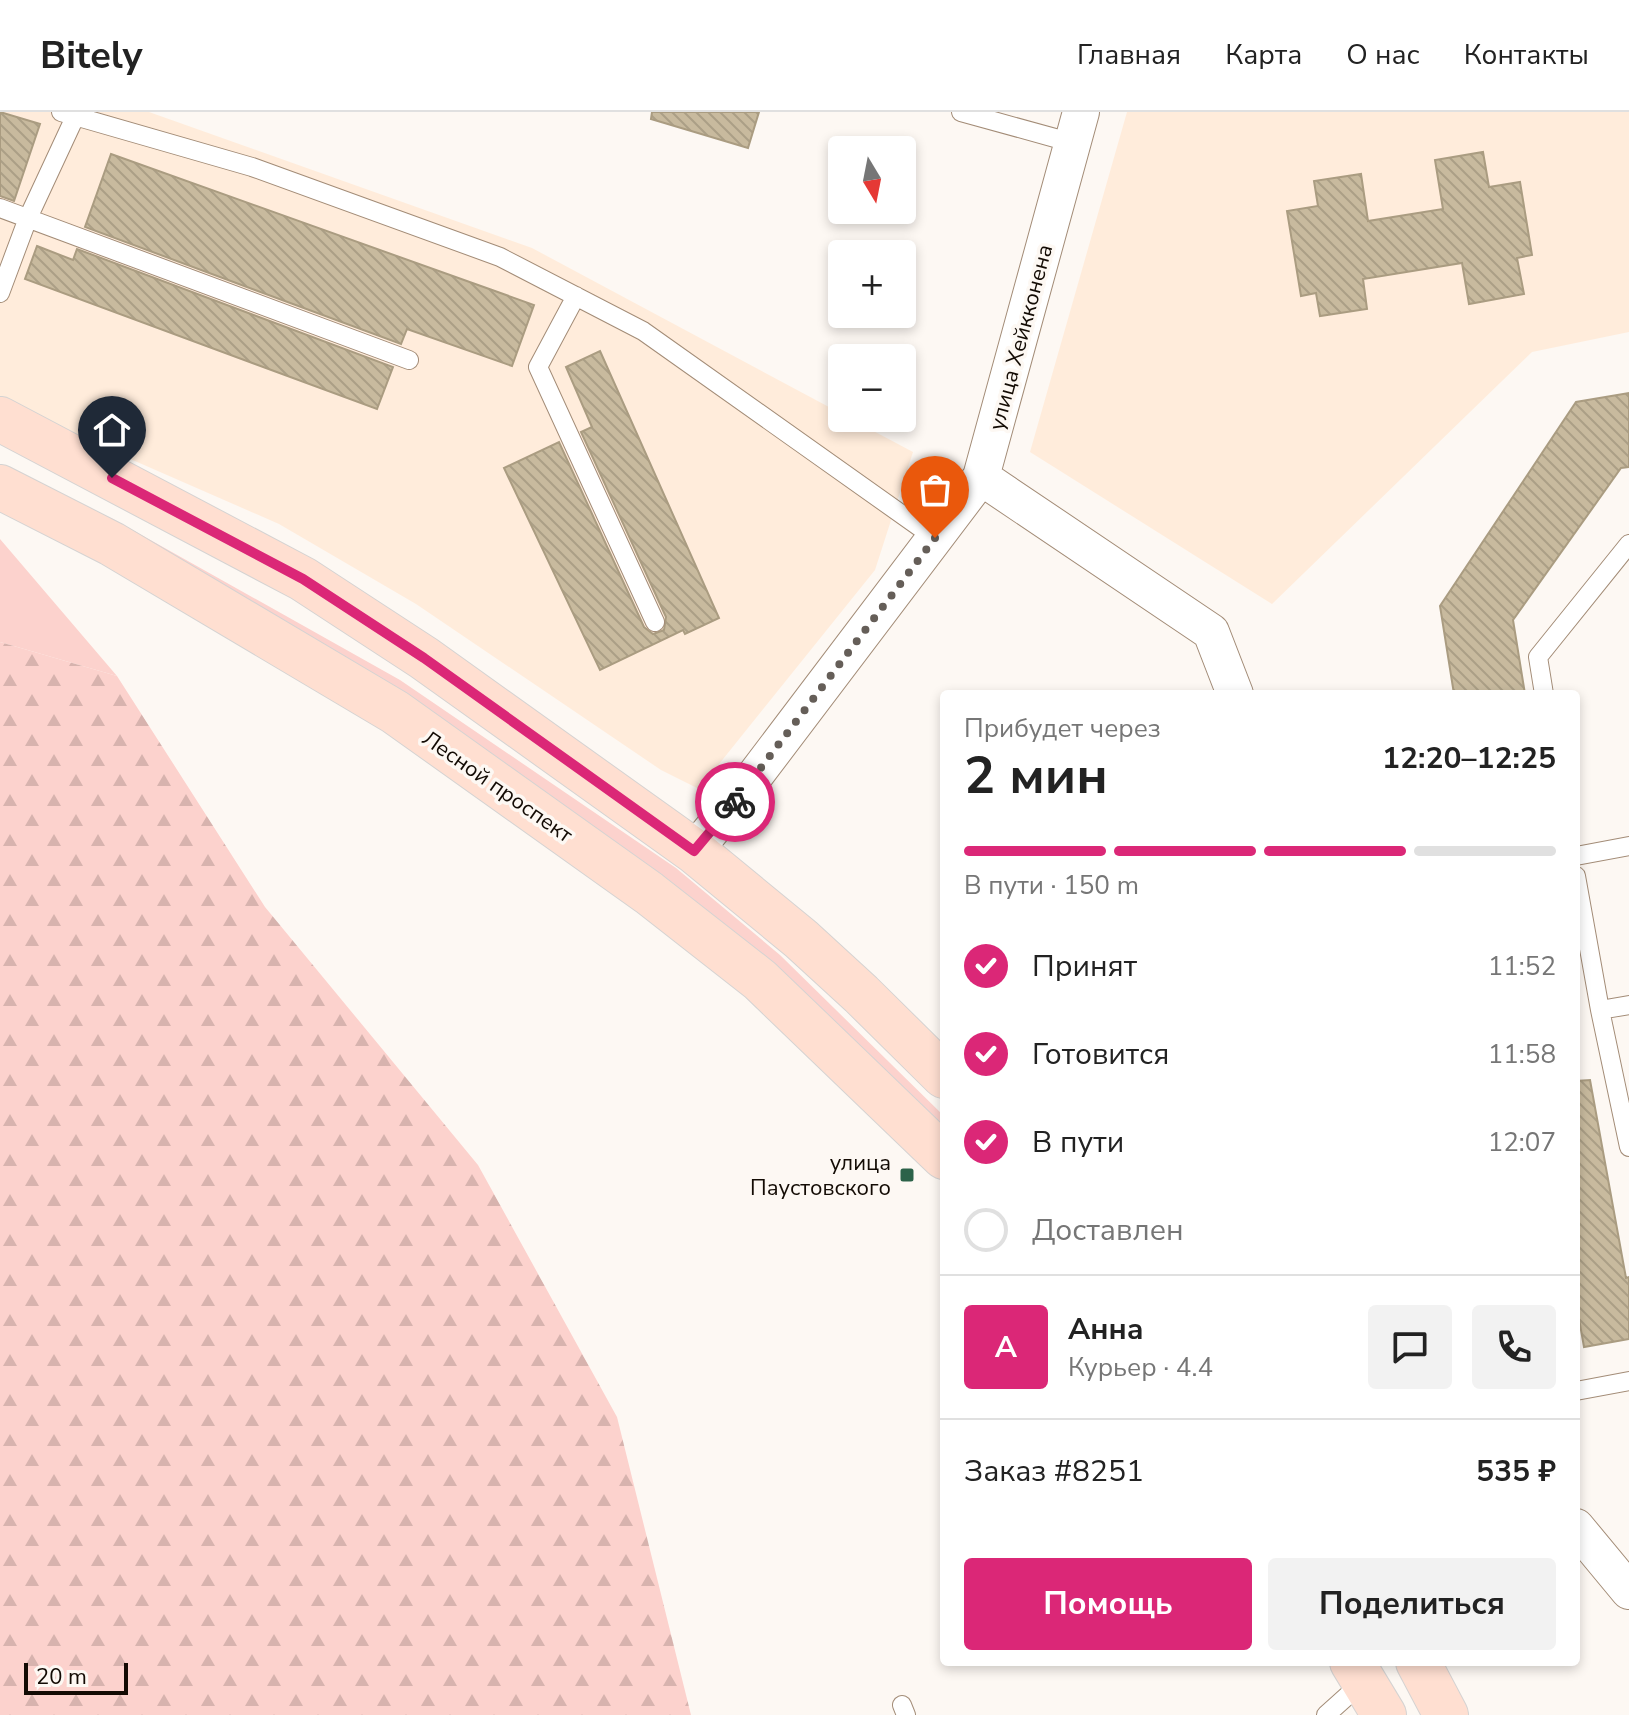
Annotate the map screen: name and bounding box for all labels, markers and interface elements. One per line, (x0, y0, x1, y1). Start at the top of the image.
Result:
text: Bitely (40, 30, 142, 81)
text: Главная (1077, 36, 1181, 74)
text: Карта (1225, 36, 1302, 74)
text: О нас (1346, 36, 1420, 74)
text: Контакты (1464, 36, 1589, 74)
north arrow (828, 136, 916, 224)
map controls (828, 136, 916, 432)
button: + (828, 240, 916, 328)
street label: улица Хейкконена (982, 241, 1060, 433)
button: − (828, 344, 916, 432)
pin (78, 396, 146, 478)
icon: home (90, 408, 134, 452)
pin (901, 456, 969, 538)
icon: bag (913, 468, 957, 512)
text: Прибудет через (964, 711, 1161, 746)
street label: Лесной проспект (416, 724, 579, 850)
text: 12:20–12:25 (1382, 738, 1556, 779)
text: 2 мин (964, 740, 1108, 811)
courier (695, 762, 775, 842)
icon: bike (713, 780, 757, 824)
text: В пути · 150 m (964, 868, 1139, 903)
icon: check (964, 944, 1008, 988)
text: Принят (1032, 946, 1137, 987)
text: 11:52 (1488, 949, 1556, 984)
icon: check (964, 1032, 1008, 1076)
text: Готовится (1032, 1034, 1169, 1075)
text: 11:58 (1488, 1037, 1556, 1072)
icon: check (964, 1120, 1008, 1164)
text: В пути (1032, 1122, 1124, 1163)
text: 12:07 (1488, 1125, 1556, 1160)
place label: улица Паустовского (750, 1148, 891, 1203)
marker: улица Паустовского (898, 1166, 916, 1184)
text: Доставлен (1032, 1210, 1184, 1251)
button: chat (1368, 1305, 1452, 1389)
button: phone (1472, 1305, 1556, 1389)
text: Анна (1068, 1309, 1144, 1350)
text: А (995, 1327, 1017, 1368)
text: Курьер · 4.4 (1068, 1350, 1213, 1385)
text: Заказ #8251 (964, 1451, 1144, 1492)
text: 535 ₽ (1476, 1451, 1556, 1492)
button: Помощь (964, 1558, 1252, 1650)
button: Поделиться (1268, 1558, 1556, 1650)
scale bar (24, 1659, 128, 1695)
text: 20 m (36, 1662, 87, 1692)

